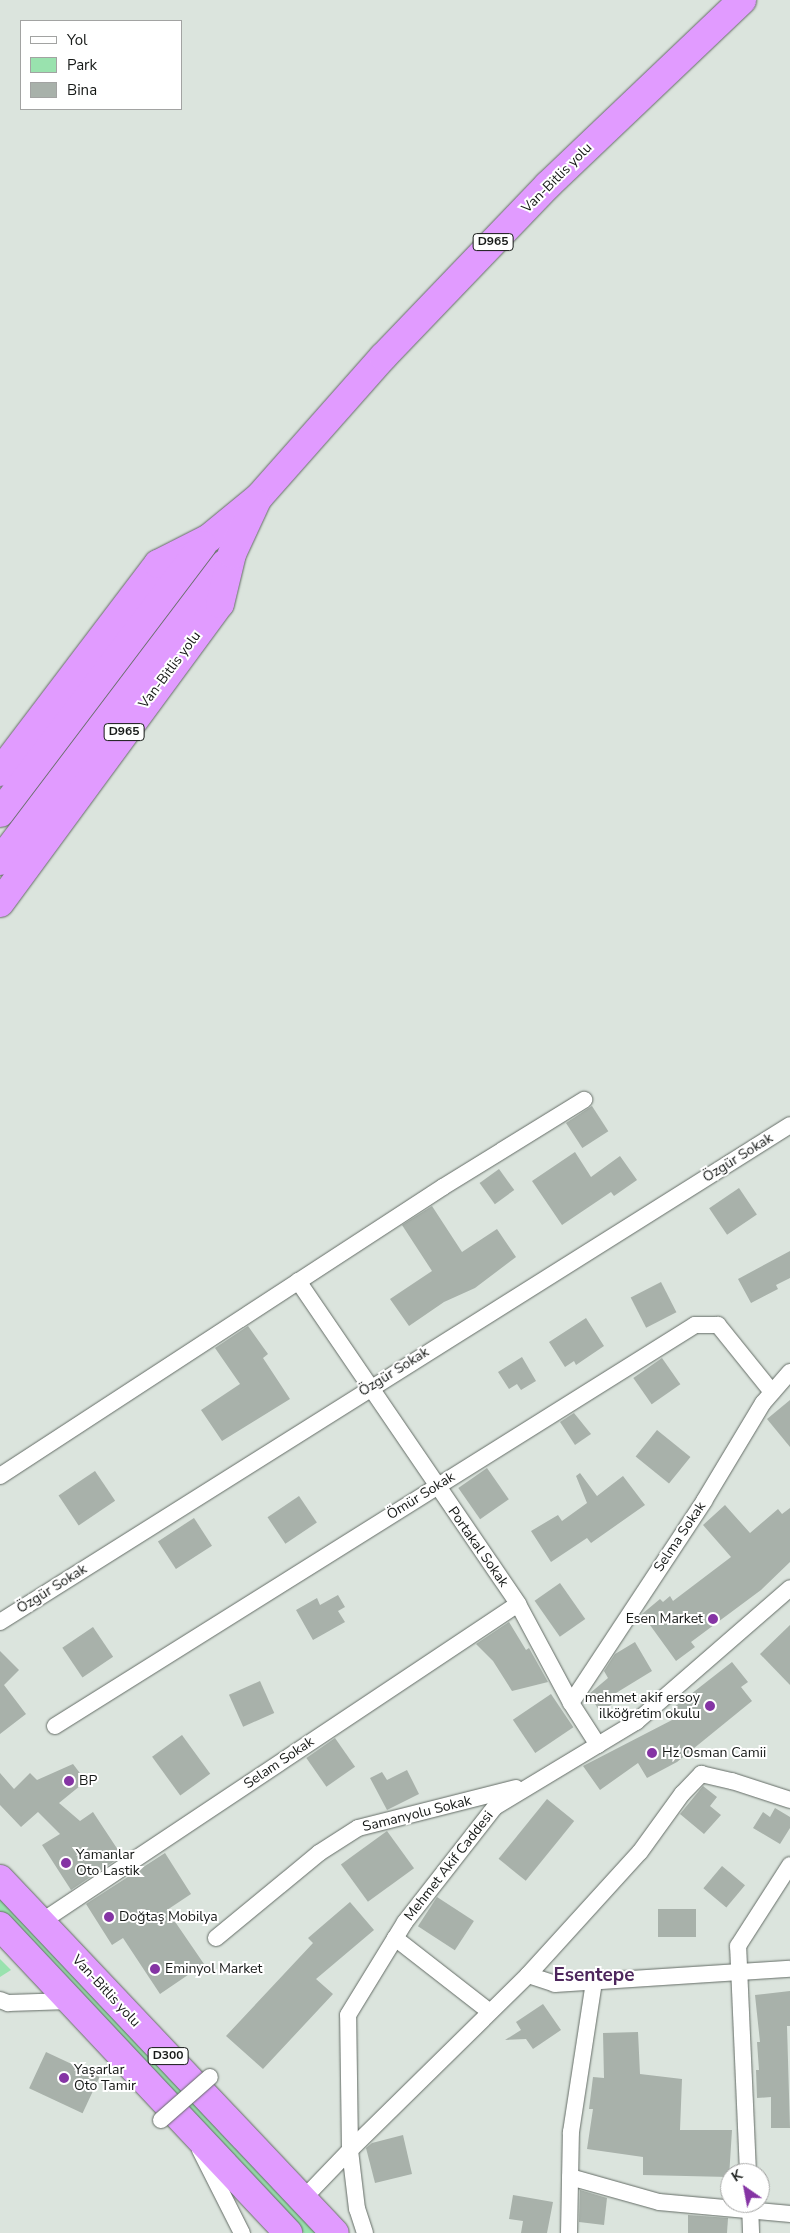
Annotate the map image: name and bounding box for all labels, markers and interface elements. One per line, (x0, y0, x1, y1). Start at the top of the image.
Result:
legend (20, 20, 182, 110)
text: Yol (67, 30, 88, 50)
text: Park (67, 55, 97, 75)
text: Bina (67, 80, 97, 100)
street label: Van-Bitlis yolu (518, 139, 596, 217)
road number: D965 (472, 232, 514, 252)
street label: Van-Bitlis yolu (135, 628, 205, 712)
road number: D965 (103, 722, 145, 742)
street label: Özgür Sokak (700, 1130, 776, 1186)
street label: Özgür Sokak (356, 1344, 432, 1400)
street label: Ömür Sokak (384, 1468, 458, 1524)
street label: Selma Sokak (650, 1499, 710, 1575)
street label: Portakal Sokak (444, 1504, 512, 1590)
street label: Özgür Sokak (14, 1561, 90, 1617)
place label: Esen Market (626, 1611, 703, 1627)
marker: Esen Market (707, 1613, 719, 1625)
place label: mehmet akif ersoy ilköğretim okulu (585, 1690, 700, 1722)
marker: mehmet akif ersoy ilköğretim okulu (704, 1700, 716, 1712)
street label: Selam Sokak (241, 1733, 317, 1793)
place label: Hz Osman Camii (662, 1745, 766, 1761)
marker: Hz Osman Camii (646, 1747, 658, 1759)
place label: BP (79, 1773, 97, 1789)
marker: BP (63, 1775, 75, 1787)
street label: Samanyolu Sokak (361, 1792, 473, 1836)
street label: Mehmet Akif Caddesi (401, 1808, 497, 1924)
place label: Yamanlar Oto Lastik (76, 1847, 140, 1880)
marker: Yamanlar Oto Lastik (60, 1857, 72, 1869)
place label: Doğtaş Mobilya (119, 1909, 218, 1925)
marker: Doğtaş Mobilya (103, 1911, 115, 1923)
street label: Van-Bitlis yolu (68, 1951, 144, 2031)
place label: Eminyol Market (165, 1961, 262, 1977)
marker: Eminyol Market (149, 1963, 161, 1975)
district label: Esentepe (553, 1965, 635, 1987)
road number: D300 (147, 2046, 189, 2066)
place label: Yaşarlar Oto Tamir (74, 2062, 136, 2094)
marker: Yaşarlar Oto Tamir (58, 2072, 70, 2084)
north arrow (720, 2163, 770, 2213)
text: K (728, 2165, 746, 2186)

